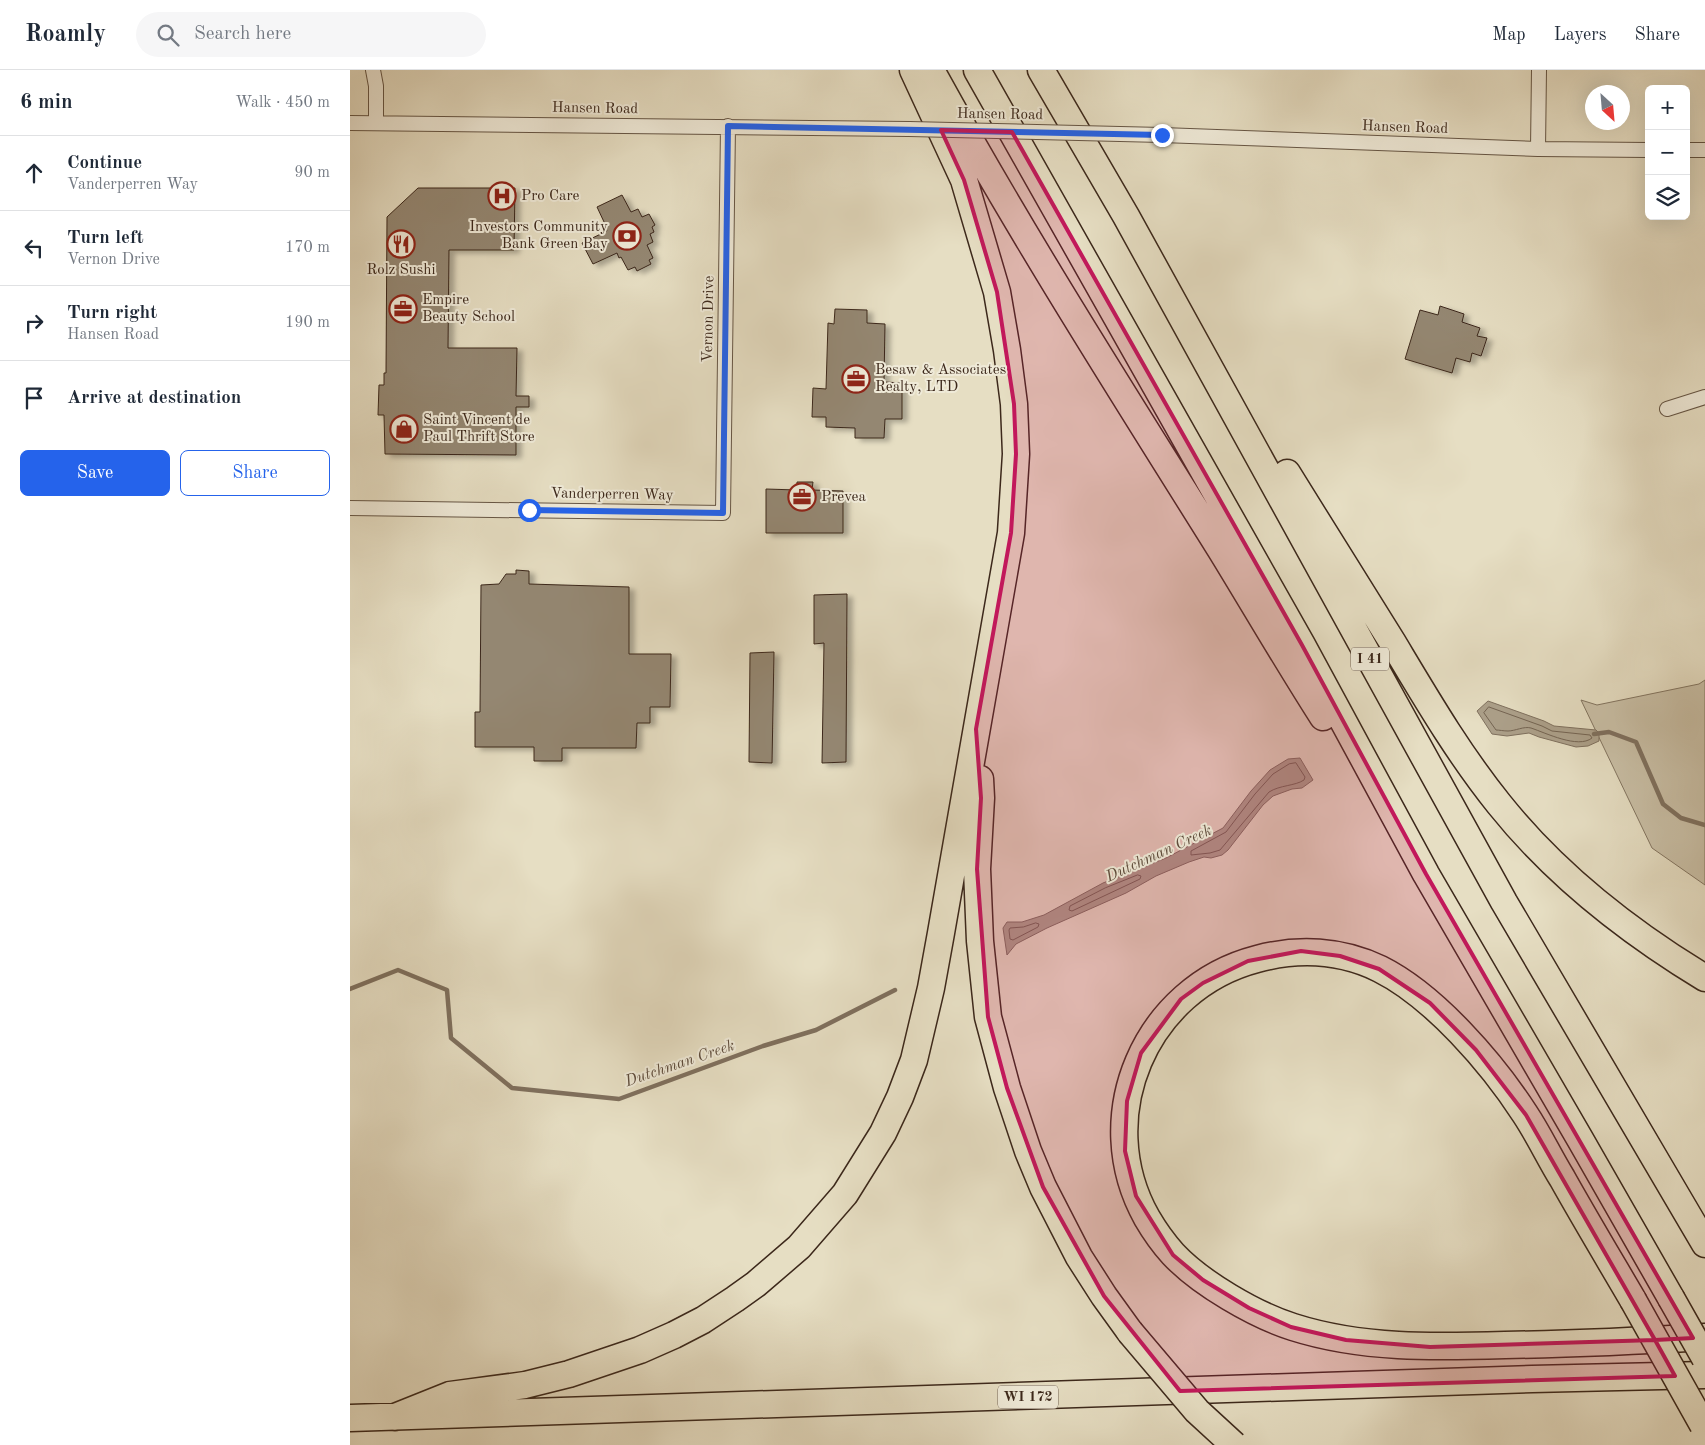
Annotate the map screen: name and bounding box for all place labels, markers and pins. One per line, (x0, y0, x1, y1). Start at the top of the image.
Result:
hospital icon: Pro Care (487, 181, 517, 211)
place label: Pro Care (521, 189, 580, 204)
place label: Investors Community Bank Green Bay (469, 220, 608, 252)
bank icon: Investors Community Bank Green Bay (612, 221, 642, 251)
restaurant icon: Rolz Sushi (386, 229, 416, 259)
place label: Rolz Sushi (366, 263, 436, 278)
place label: Empire Beauty School (422, 293, 515, 325)
office icon: Empire Beauty School (388, 294, 418, 324)
place label: Besaw & Associates Realty, LTD (875, 363, 1006, 395)
office icon: Besaw & Associates Realty, LTD (841, 364, 871, 394)
place label: Saint Vincent de Paul Thrift Store (423, 413, 535, 445)
shop icon: Saint Vincent de Paul Thrift Store (389, 414, 419, 444)
office icon: Prevea (787, 482, 817, 512)
place label: Prevea (821, 490, 866, 505)

